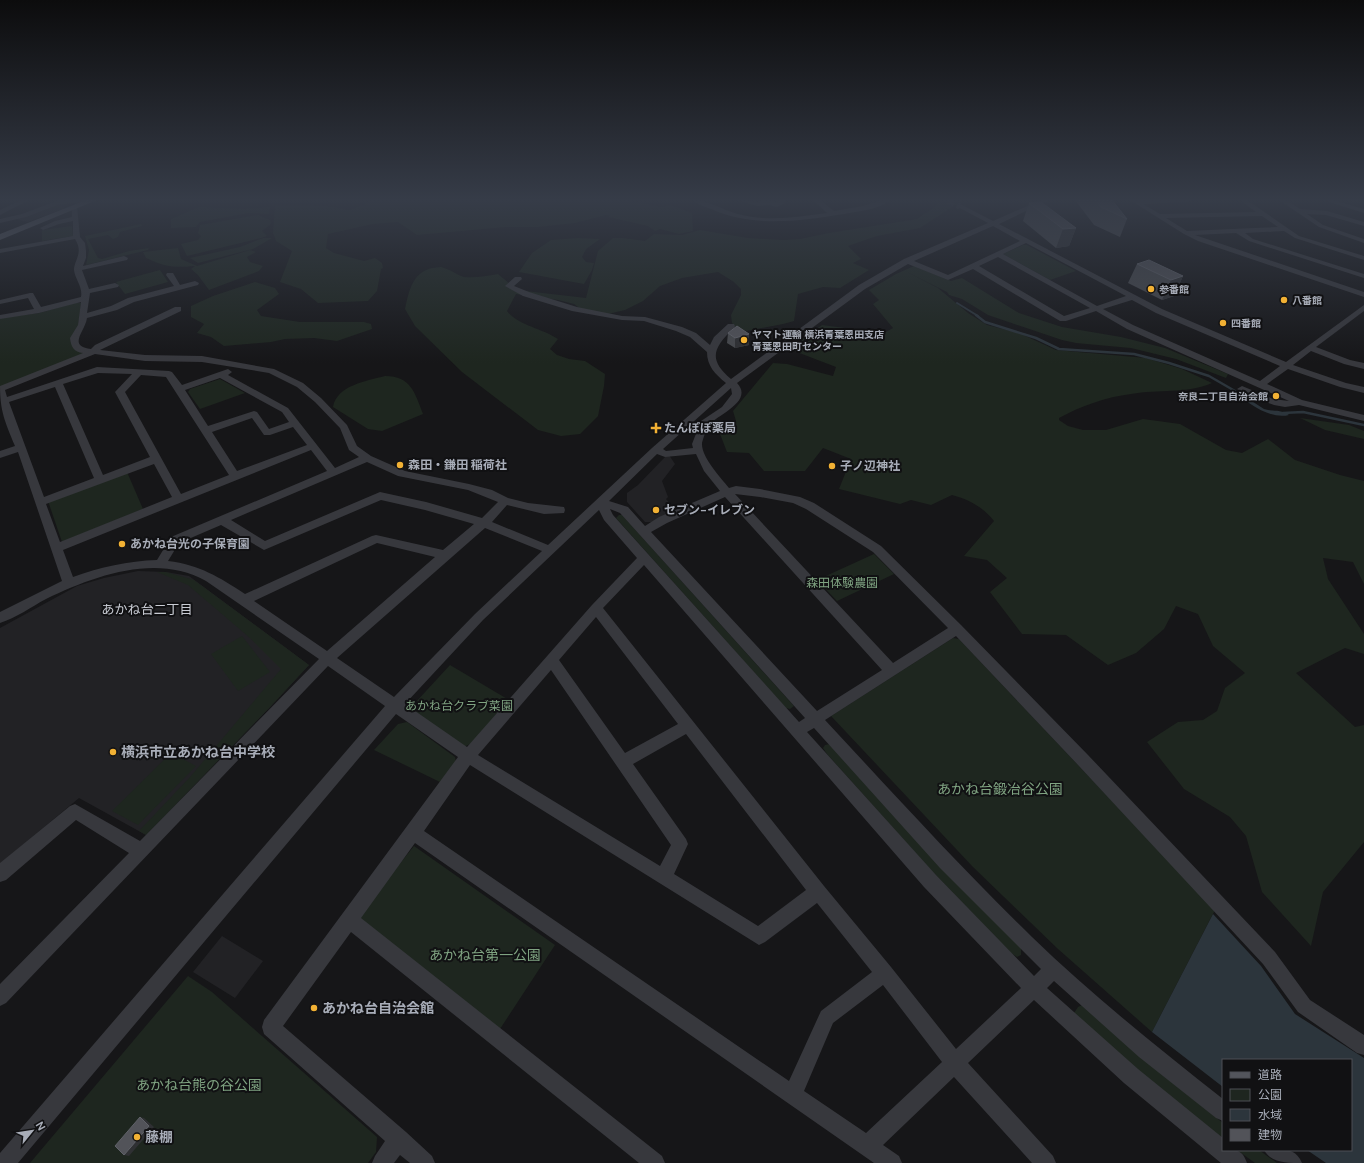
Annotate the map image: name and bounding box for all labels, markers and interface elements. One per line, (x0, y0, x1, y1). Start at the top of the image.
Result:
place label: 参番館 (1159, 283, 1189, 296)
marker: 参番館 (1146, 284, 1156, 294)
place label: 八番館 (1292, 294, 1322, 307)
marker: 八番館 (1279, 295, 1289, 305)
place label: 四番館 (1231, 317, 1261, 330)
marker: 四番館 (1218, 318, 1228, 328)
place label: ヤマト運輸 横浜青葉恩田支店 青葉恩田町センター (752, 328, 884, 353)
marker: ヤマト運輸 横浜青葉恩田支店 青葉恩田町センター (739, 335, 749, 345)
place label: 奈良二丁目自治会館 (1178, 390, 1268, 403)
marker: 奈良二丁目自治会館 (1271, 391, 1281, 401)
place label: たんぽぽ薬局 (664, 420, 736, 436)
marker: たんぽぽ薬局 (651, 423, 661, 433)
place label: 森田・鎌田 稲荷社 (408, 457, 507, 473)
place label: 子ノ辺神社 (840, 458, 900, 474)
marker: 森田・鎌田 稲荷社 (395, 460, 405, 470)
marker: 子ノ辺神社 (827, 461, 837, 471)
place label: セブン-イレブン (664, 502, 755, 518)
marker: セブン-イレブン (651, 505, 661, 515)
place label: あかね台光の子保育園 (130, 536, 250, 552)
marker: あかね台光の子保育園 (117, 539, 127, 549)
park label: 森田体験農園 (806, 575, 878, 591)
district label: あかね台二丁目 (101, 601, 193, 618)
park label: あかね台クラブ菜園 (405, 698, 513, 714)
place label: 横浜市立あかね台中学校 (121, 743, 275, 761)
marker: 横浜市立あかね台中学校 (108, 747, 118, 757)
park label: あかね台鍛冶谷公園 (937, 780, 1063, 798)
park label: あかね台第一公園 (429, 946, 541, 964)
place label: あかね台自治会館 (322, 999, 434, 1017)
marker: あかね台自治会館 (309, 1003, 319, 1013)
legend (1222, 1059, 1352, 1151)
text: 道路 (1258, 1067, 1282, 1083)
park label: あかね台熊の谷公園 (136, 1076, 262, 1094)
text: 公園 (1258, 1087, 1282, 1103)
text: 水域 (1258, 1107, 1282, 1123)
north arrow (12, 1111, 52, 1151)
text: N (33, 1119, 49, 1133)
text: 建物 (1258, 1127, 1282, 1143)
place label: 藤棚 (145, 1128, 173, 1146)
marker: 藤棚 (132, 1132, 142, 1142)

